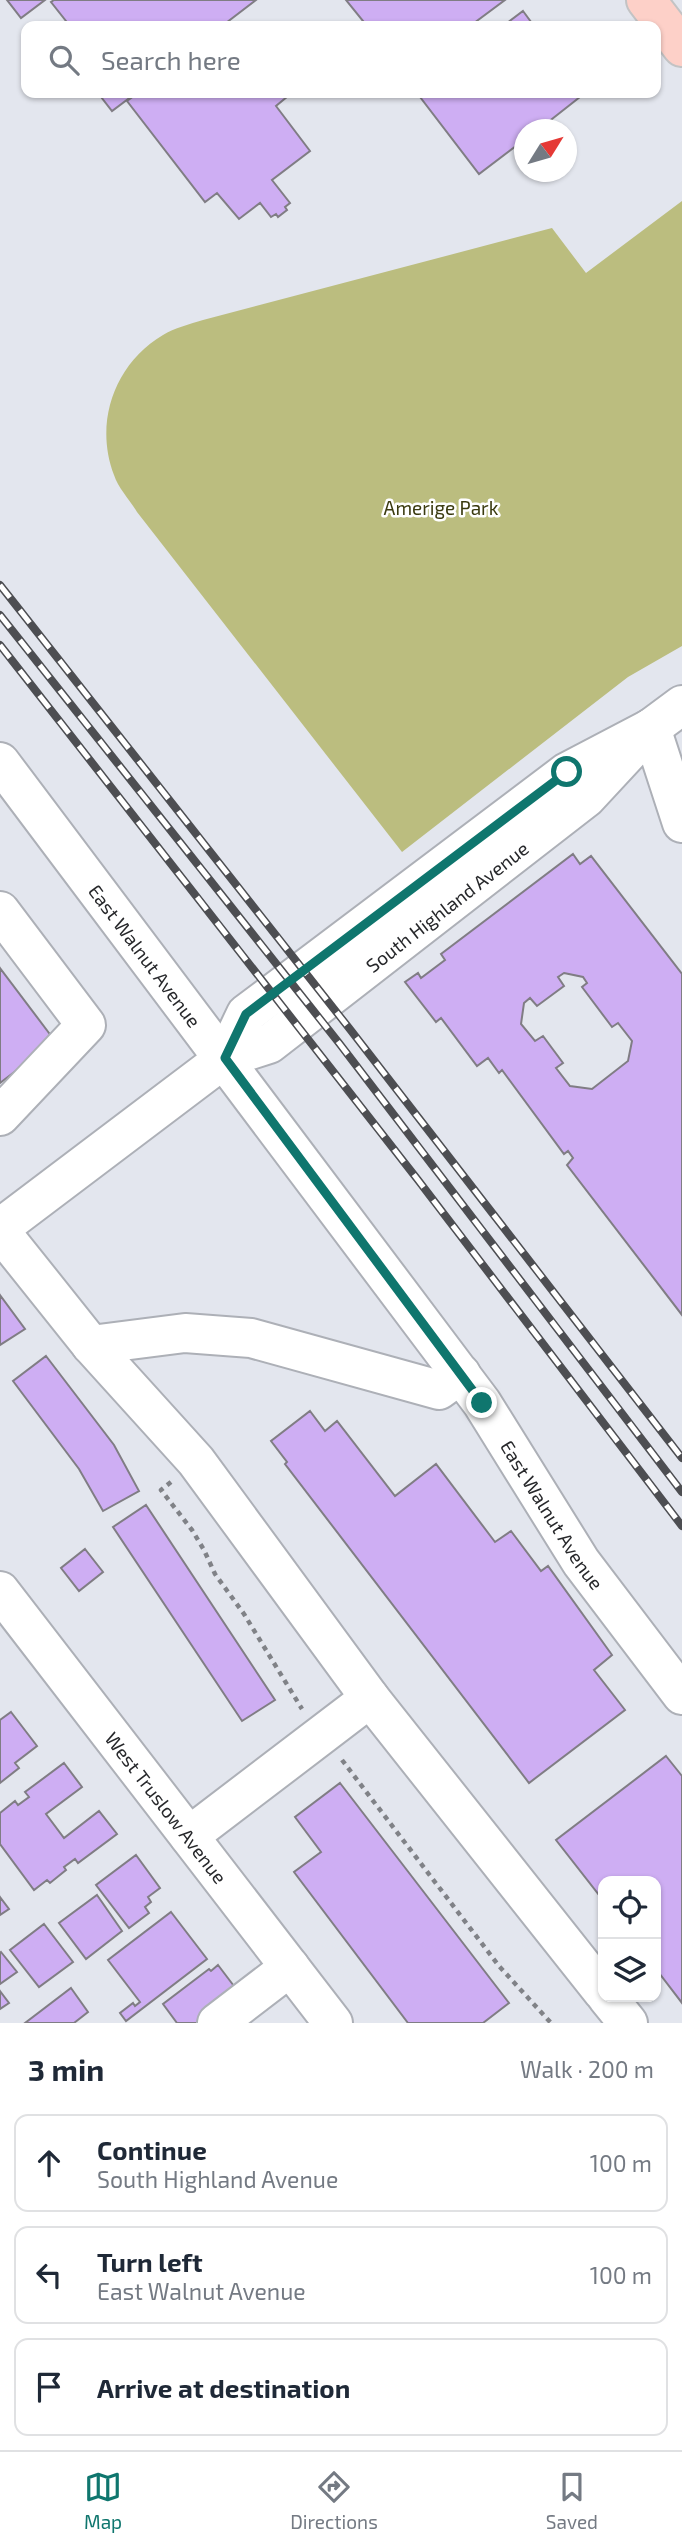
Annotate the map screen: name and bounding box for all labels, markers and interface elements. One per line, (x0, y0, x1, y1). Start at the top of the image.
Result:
search box (21, 21, 661, 98)
icon: search (45, 41, 83, 79)
text: Search here (101, 44, 241, 75)
north arrow (514, 119, 577, 182)
park label: Amerige Park (384, 496, 499, 519)
route start (551, 756, 582, 787)
street label: South Highland Avenue (361, 836, 532, 976)
street label: East Walnut Avenue (84, 880, 206, 1031)
route end (466, 1387, 497, 1418)
street label: East Walnut Avenue (496, 1436, 609, 1594)
street label: West Truslow Avenue (101, 1727, 232, 1888)
map controls (598, 1876, 661, 2002)
button: locate (598, 1876, 661, 1939)
button: layers (598, 1939, 661, 2002)
text: 3 min (28, 2051, 104, 2087)
text: Walk · 200 m (520, 2055, 654, 2083)
text: Continue (97, 2134, 207, 2165)
icon: ahead (30, 2144, 68, 2182)
text: 100 m (590, 2149, 652, 2177)
text: South Highland Avenue (97, 2165, 338, 2193)
text: Turn left (97, 2246, 203, 2277)
icon: left (30, 2256, 68, 2294)
text: 100 m (590, 2261, 652, 2289)
text: East Walnut Avenue (97, 2277, 306, 2305)
icon: arrive (30, 2368, 68, 2406)
text: Arrive at destination (97, 2372, 350, 2403)
tab: Map (84, 2468, 122, 2533)
tab: Directions (290, 2468, 378, 2533)
tab: Saved (546, 2468, 598, 2533)

